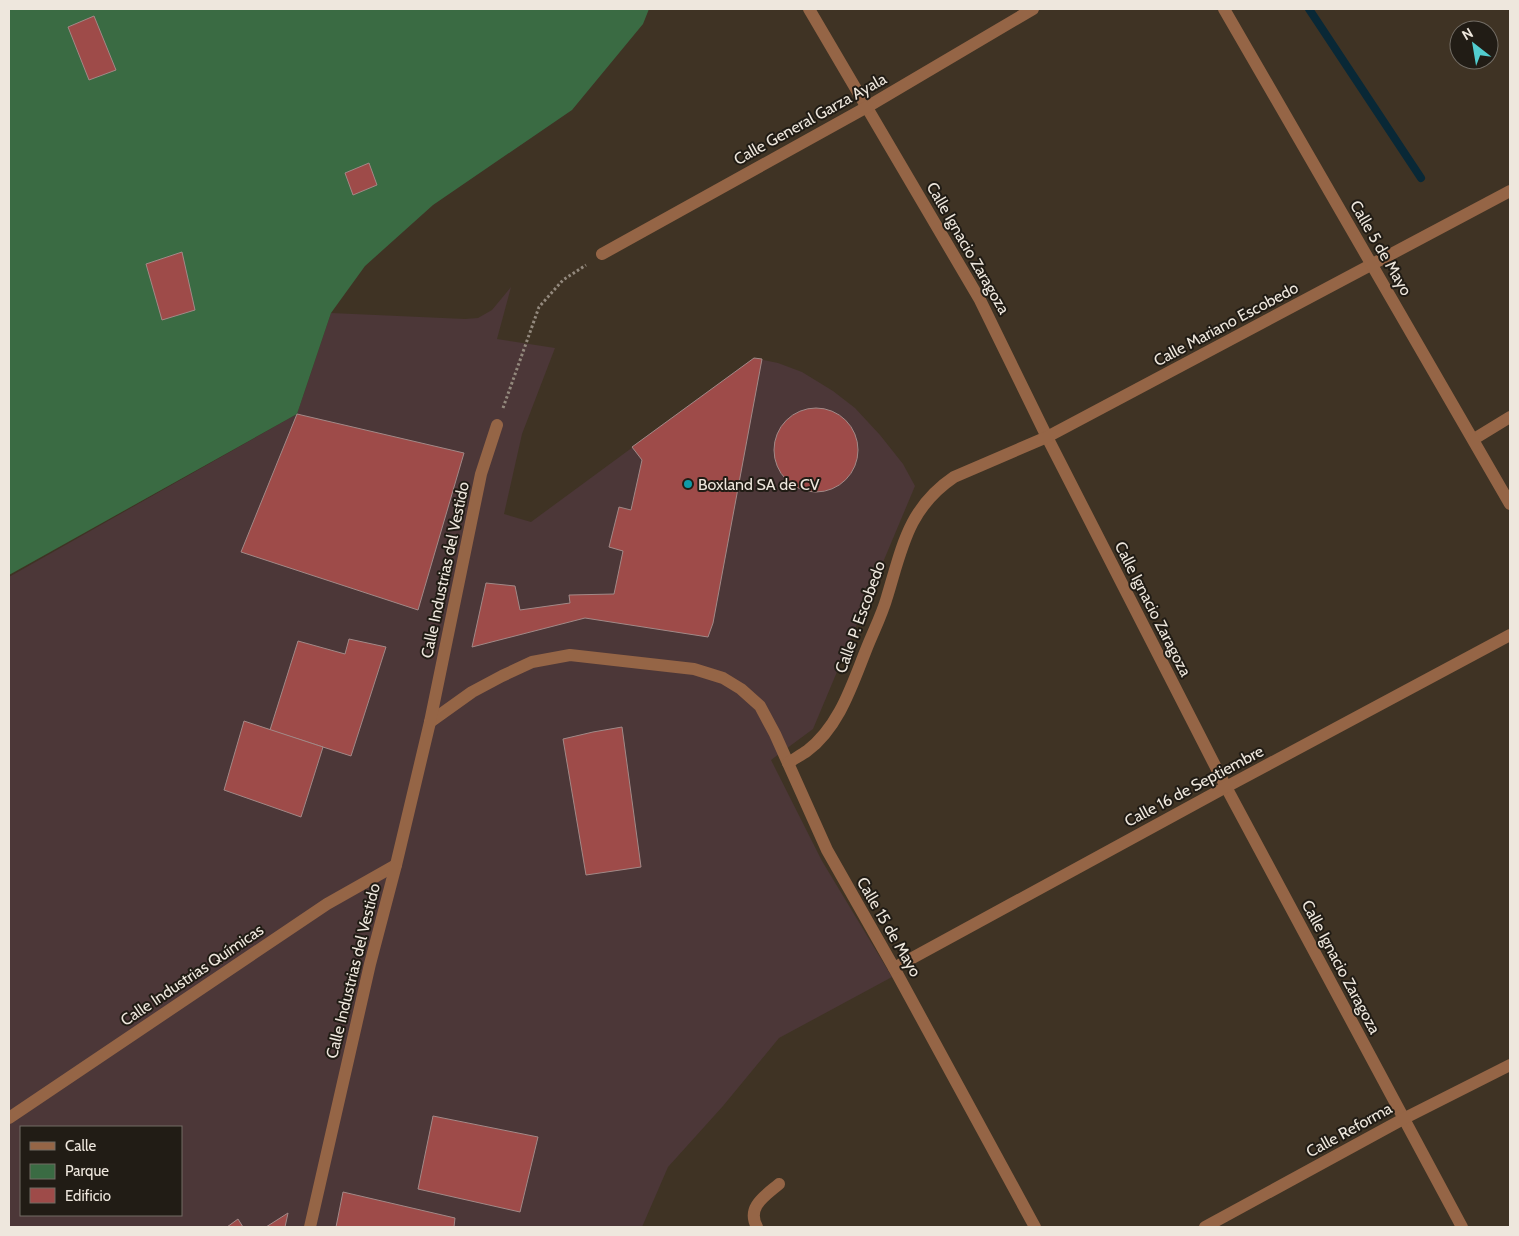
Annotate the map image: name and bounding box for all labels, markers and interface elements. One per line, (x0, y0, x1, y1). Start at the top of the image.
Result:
north arrow (1449, 20, 1499, 70)
text: N (1458, 24, 1476, 44)
street label: Calle General Garza Ayala (730, 69, 890, 169)
street label: Calle Ignacio Zaragoza (923, 179, 1014, 318)
street label: Calle 5 de Mayo (1346, 197, 1416, 299)
street label: Calle Mariano Escobedo (1150, 278, 1302, 370)
place label: Boxland SA de CV (698, 475, 820, 494)
marker: Boxland SA de CV (682, 478, 694, 490)
street label: Calle Industrias del Vestido (417, 480, 473, 660)
street label: Calle Ignacio Zaragoza (1111, 538, 1195, 680)
street label: Calle P. Escobedo (831, 558, 889, 676)
street label: Calle 16 de Septiembre (1121, 741, 1267, 831)
street label: Calle 15 de Mayo (853, 874, 925, 980)
street label: Calle Industrias del Vestido (322, 881, 384, 1061)
street label: Calle Ignacio Zaragoza (1298, 897, 1385, 1038)
street label: Calle Industrias Químicas (117, 920, 267, 1030)
street label: Calle Reforma (1303, 1099, 1395, 1161)
legend (20, 1126, 182, 1216)
text: Calle (65, 1137, 96, 1155)
text: Parque (65, 1162, 109, 1180)
text: Edificio (65, 1187, 111, 1205)

